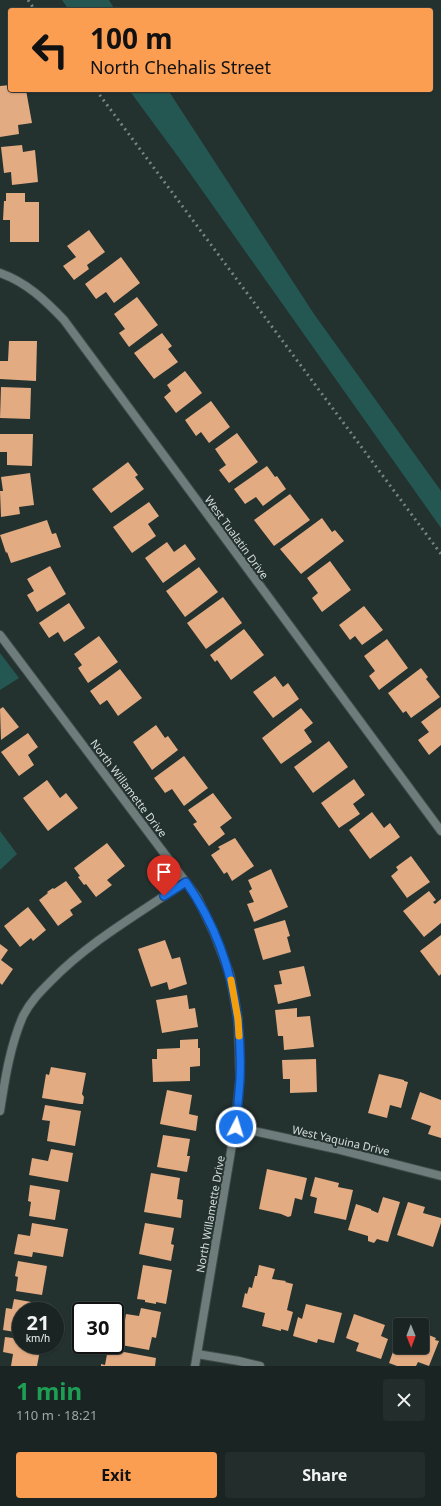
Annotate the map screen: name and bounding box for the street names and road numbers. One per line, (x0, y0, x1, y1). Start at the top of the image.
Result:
street label: West Tualatin Drive (202, 492, 272, 582)
street label: North Willamette Drive (87, 736, 171, 840)
street label: West Yaquina Drive (291, 1121, 391, 1159)
street label: North Willamette Drive (192, 1154, 228, 1274)

